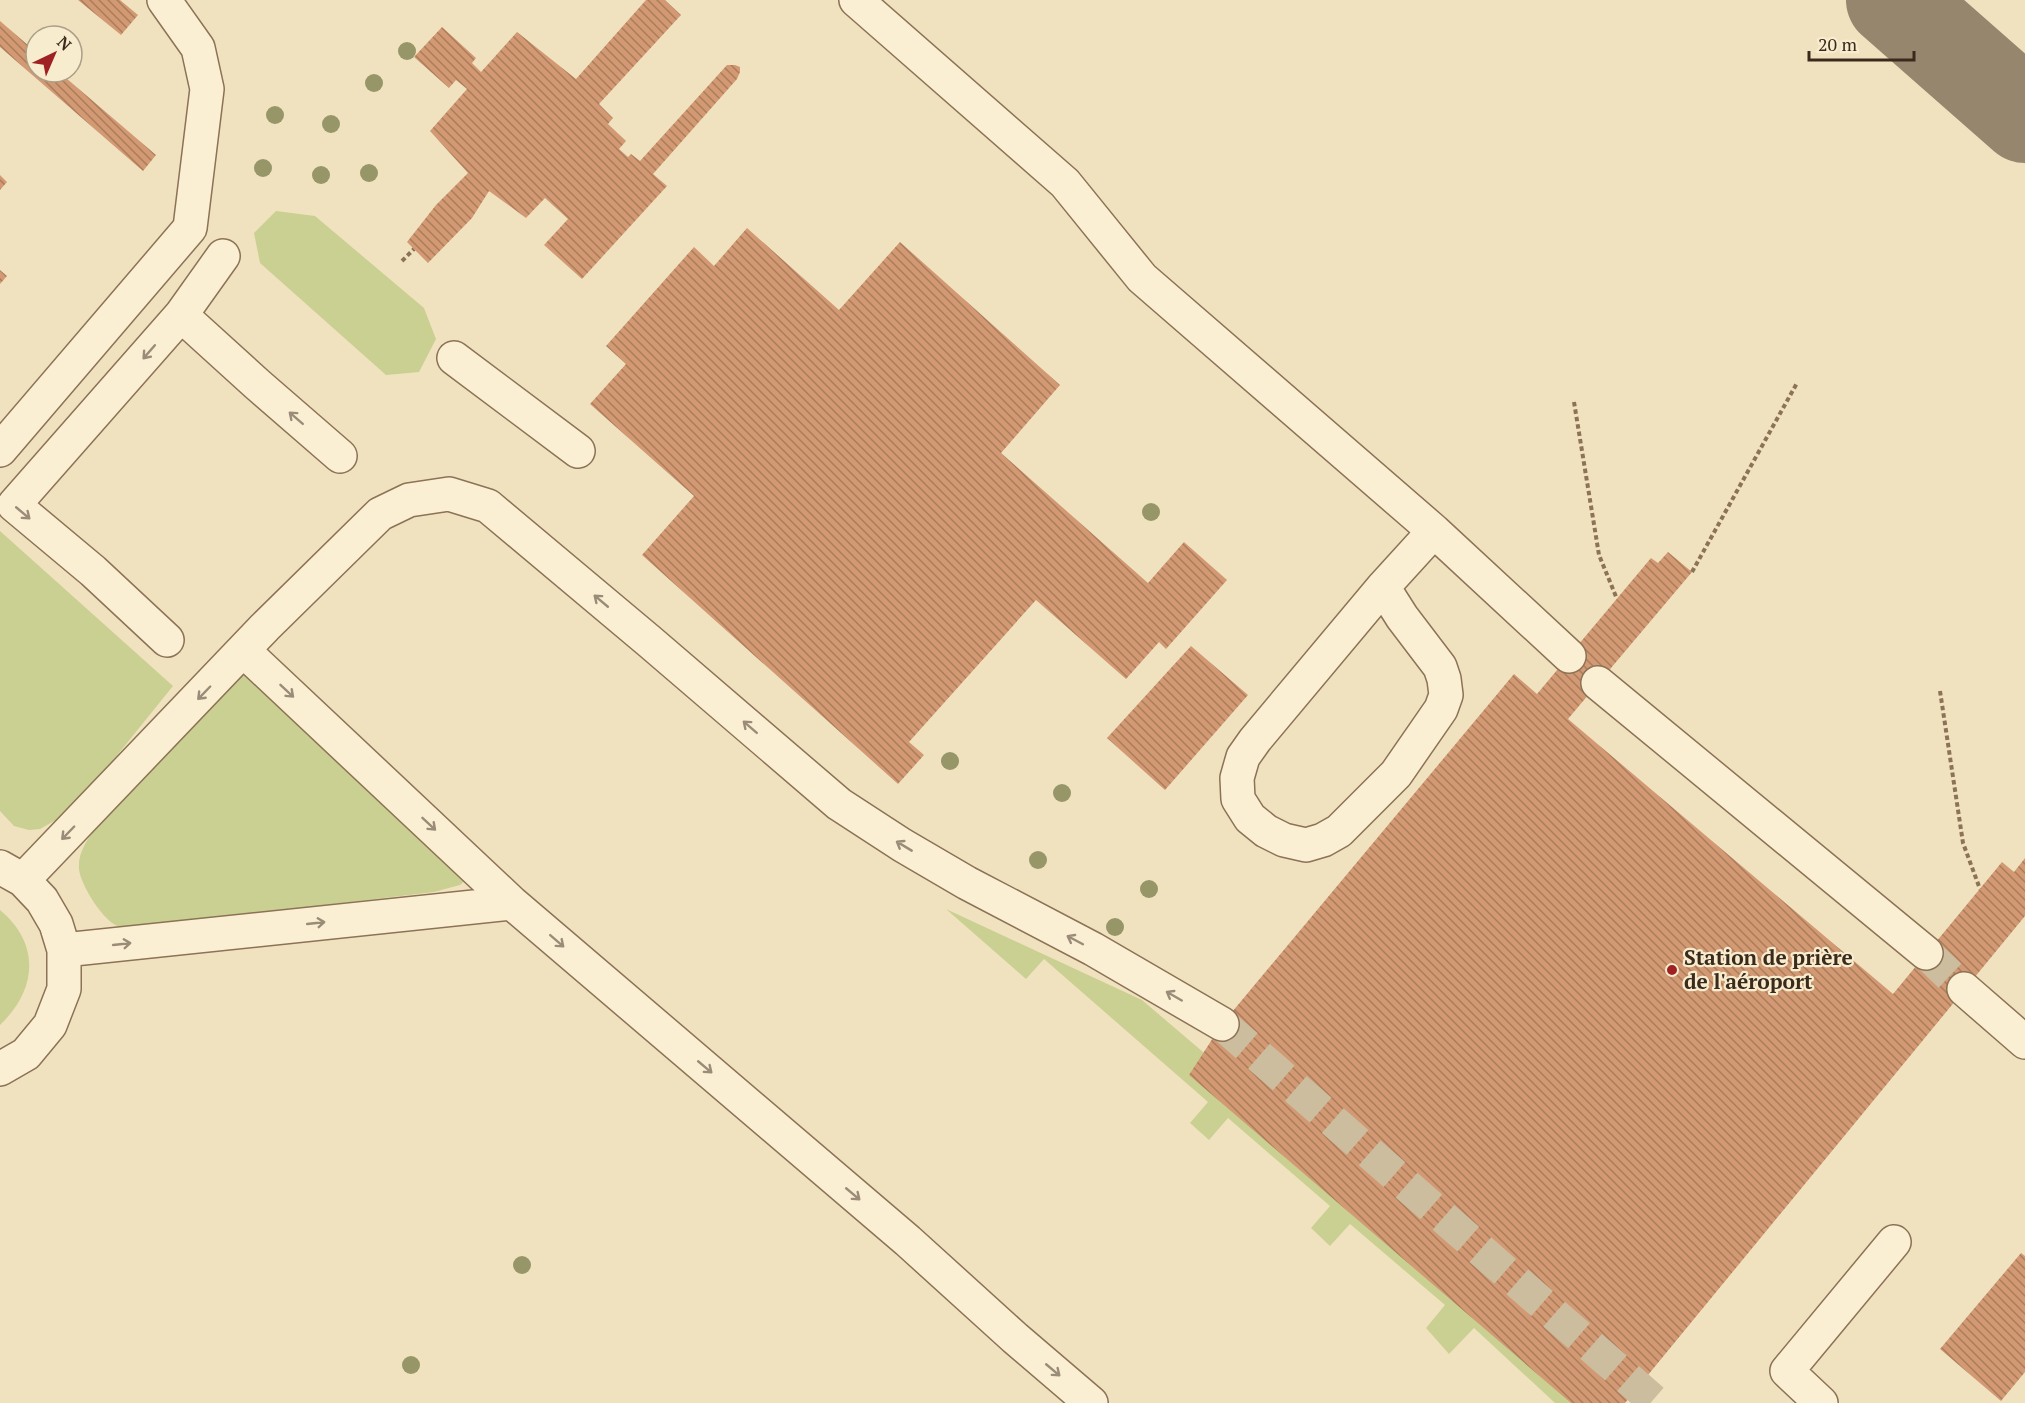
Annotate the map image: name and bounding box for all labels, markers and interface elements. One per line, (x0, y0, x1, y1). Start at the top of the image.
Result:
north arrow (24, 24, 84, 84)
scale bar (1809, 24, 1914, 62)
text: N (52, 31, 76, 55)
text: 20 m (1818, 32, 1858, 56)
one-way arrow (142, 344, 156, 359)
one-way arrow (289, 411, 304, 425)
one-way arrow (15, 506, 31, 519)
one-way arrow (593, 594, 609, 607)
one-way arrow (279, 684, 294, 698)
one-way arrow (197, 685, 211, 700)
one-way arrow (743, 720, 758, 734)
one-way arrow (421, 817, 436, 831)
one-way arrow (61, 826, 76, 841)
one-way arrow (896, 839, 913, 851)
one-way arrow (305, 917, 325, 928)
one-way arrow (549, 934, 564, 948)
one-way arrow (1067, 934, 1084, 946)
one-way arrow (111, 938, 131, 949)
place label: Station de prière de l'aéroport (1684, 943, 1853, 995)
marker: Station de prière de l'aéroport (1665, 963, 1679, 977)
one-way arrow (1166, 990, 1183, 1002)
one-way arrow (697, 1060, 712, 1074)
one-way arrow (845, 1187, 860, 1201)
one-way arrow (1045, 1364, 1061, 1377)

